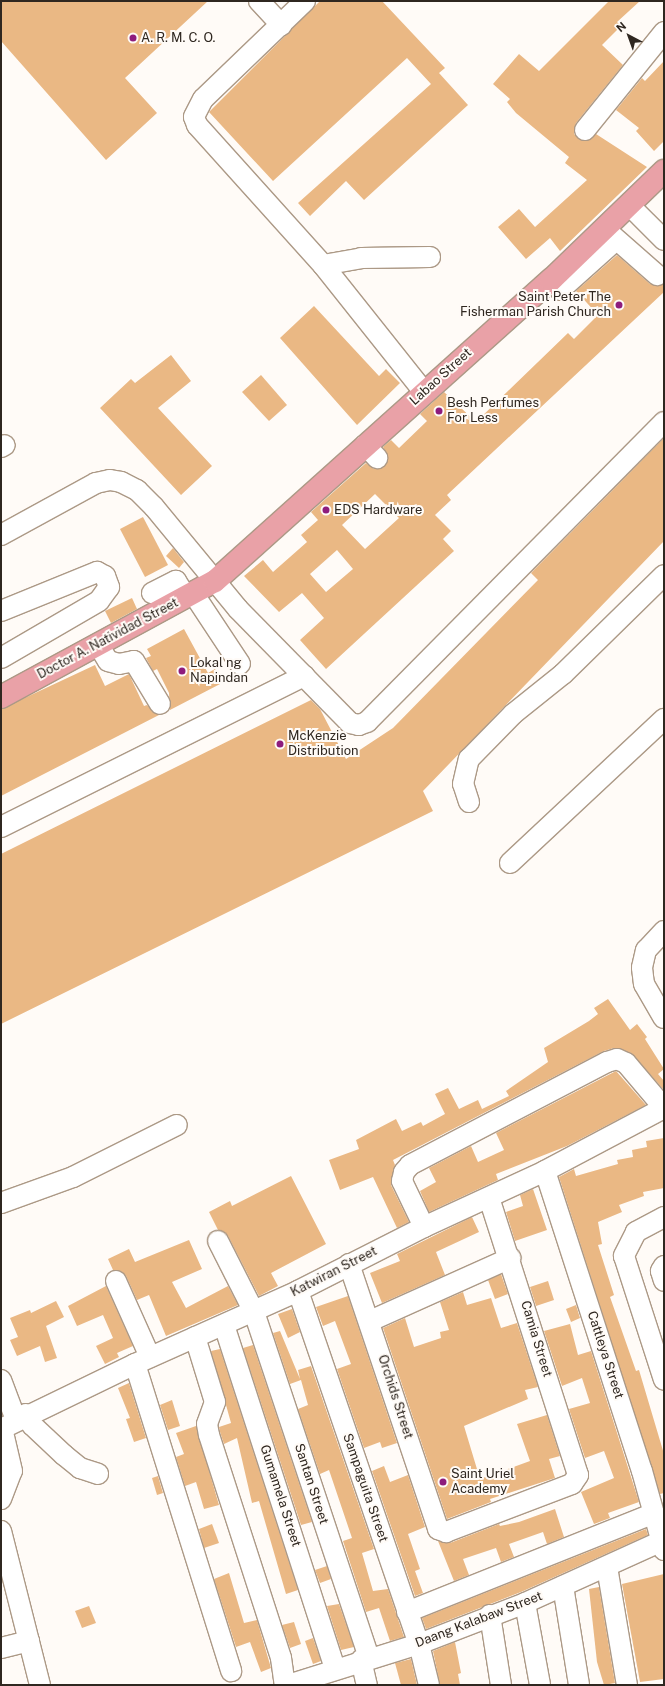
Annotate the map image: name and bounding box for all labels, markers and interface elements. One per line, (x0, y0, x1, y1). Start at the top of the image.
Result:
north arrow (609, 16, 649, 56)
text: N (614, 20, 628, 34)
place label: A. R. M. C. O. (141, 30, 216, 46)
marker: A. R. M. C. O. (128, 33, 138, 43)
place label: Saint Peter The Fisherman Parish Church (460, 290, 611, 321)
marker: Saint Peter The Fisherman Parish Church (614, 300, 624, 310)
street label: Labao Street (407, 345, 475, 409)
place label: Besh Perfumes For Less (447, 396, 539, 427)
marker: Besh Perfumes For Less (434, 406, 444, 416)
place label: EDS Hardware (334, 502, 422, 518)
marker: EDS Hardware (321, 505, 331, 515)
street label: Doctor A. Natividad Street (35, 595, 181, 683)
place label: Lokal ng Napindan (190, 656, 248, 687)
marker: Lokal ng Napindan (177, 666, 187, 676)
place label: McKenzie Distribution (288, 729, 359, 760)
marker: McKenzie Distribution (275, 739, 285, 749)
street label: Katwiran Street (288, 1244, 380, 1300)
street label: Camia Street (517, 1299, 555, 1379)
street label: Cattleya Street (583, 1309, 627, 1401)
street label: Orchids Street (374, 1353, 416, 1441)
street label: Sampaguita Street (339, 1432, 391, 1544)
street label: Santan Street (291, 1442, 331, 1526)
street label: Gumamela Street (256, 1443, 304, 1549)
place label: Saint Uriel Academy (451, 1467, 514, 1498)
marker: Saint Uriel Academy (438, 1477, 448, 1487)
street label: Daang Kalabaw Street (413, 1589, 545, 1651)

